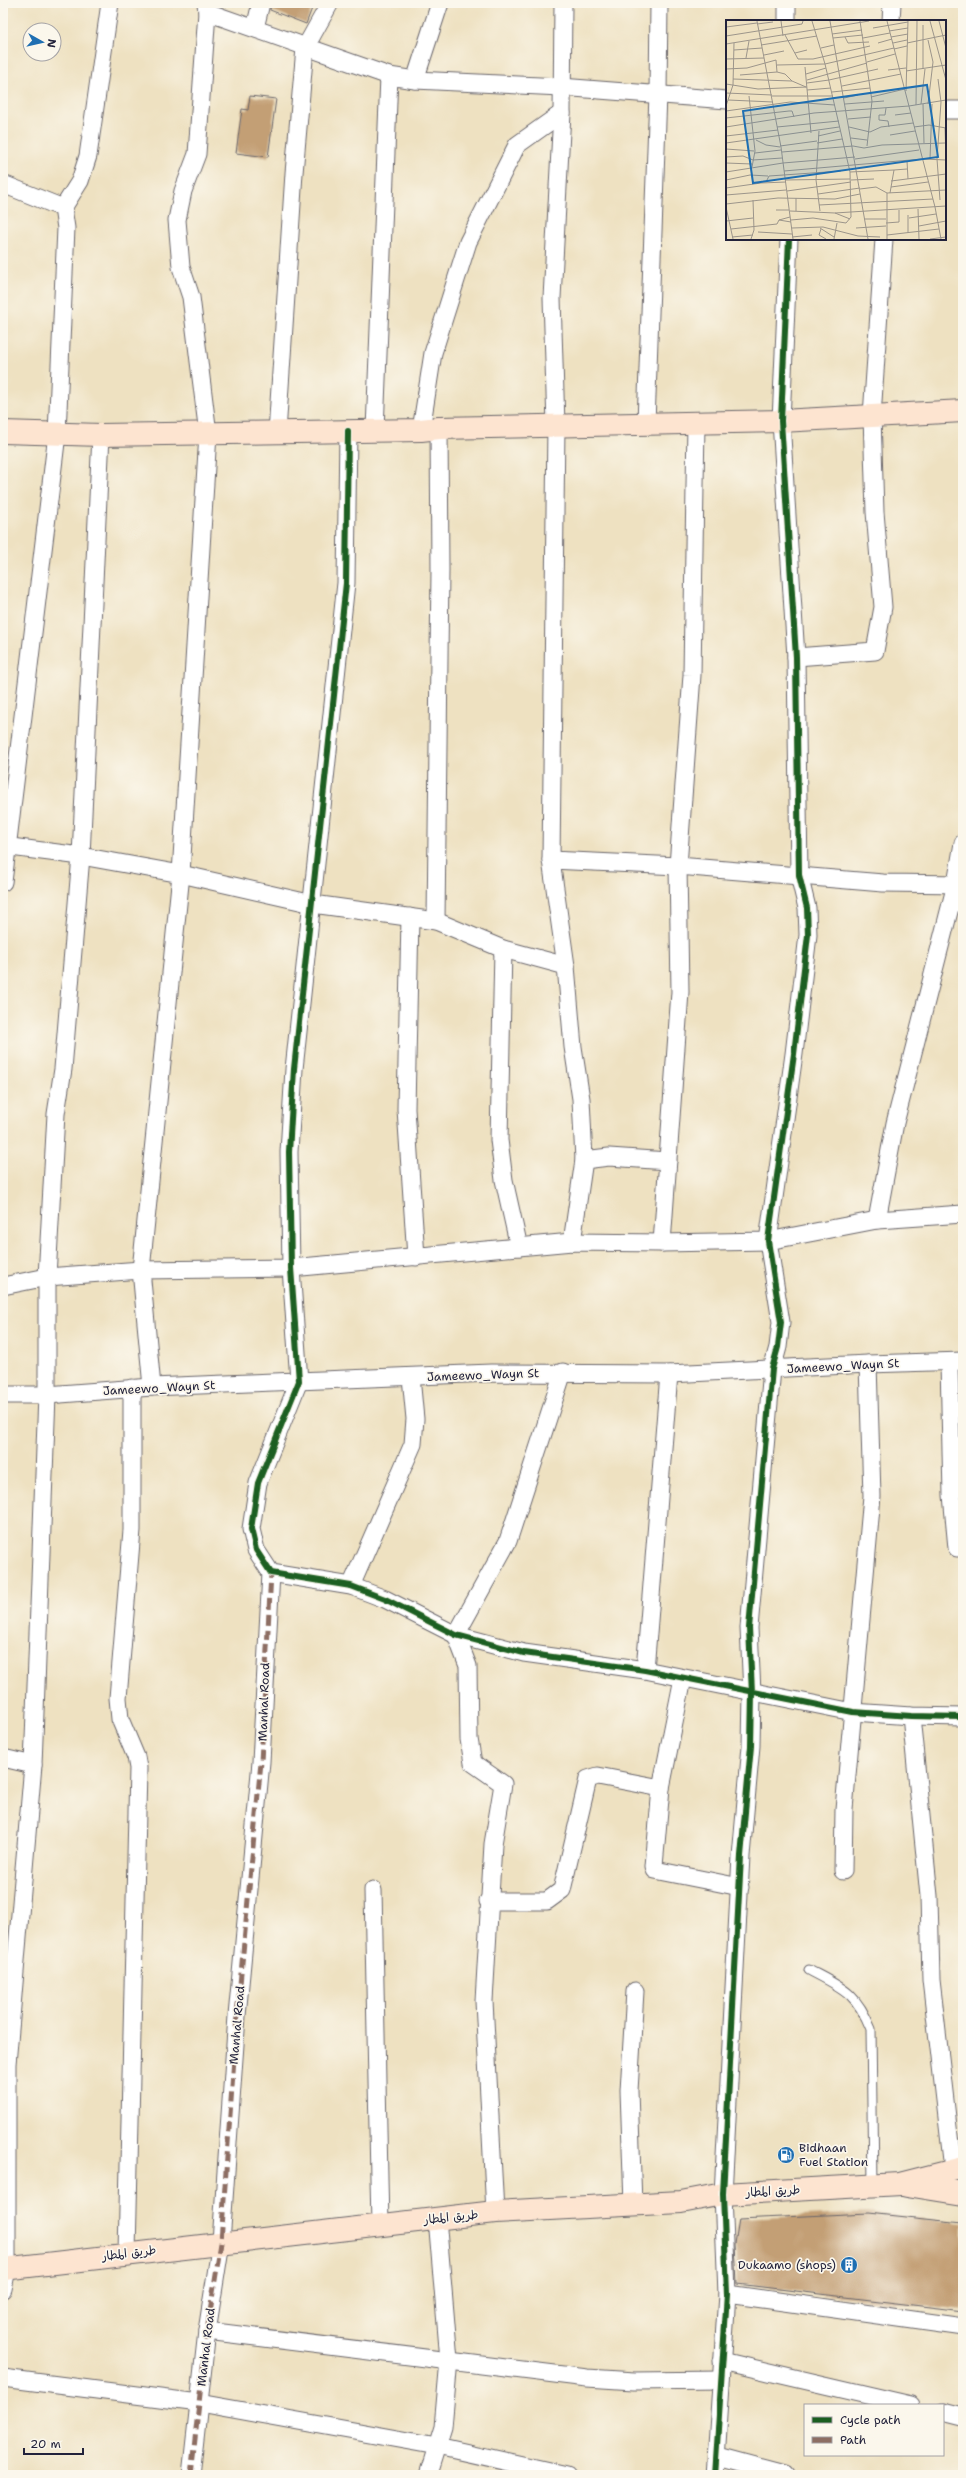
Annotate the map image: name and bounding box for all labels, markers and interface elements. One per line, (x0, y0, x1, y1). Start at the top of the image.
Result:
inset map (726, 20, 946, 240)
north arrow (22, 22, 62, 62)
text: N (43, 38, 59, 49)
street label: Jameewo_Wayn St (786, 1355, 900, 1377)
street label: Jameewo_Wayn St (426, 1365, 540, 1385)
street label: Jameewo_Wayn St (102, 1377, 216, 1399)
street label: Manhal Road (255, 1662, 273, 1742)
street label: Manhal Road (226, 1985, 248, 2065)
place label: Bidhaan Fuel Station (799, 2140, 868, 2170)
fuel station icon: Bidhaan Fuel Station (776, 2145, 796, 2165)
street label: طريق المطار (744, 2182, 801, 2200)
street label: طريق المطار (422, 2206, 479, 2228)
street label: طريق المطار (100, 2242, 157, 2264)
building icon: Dukaamo (shops) (839, 2255, 859, 2275)
place label: Dukaamo (shops) (738, 2257, 836, 2273)
street label: Manhal Road (193, 2306, 219, 2387)
legend (804, 2404, 944, 2456)
text: Cycle path (840, 2412, 901, 2428)
scale bar (24, 2430, 83, 2456)
text: Path (840, 2432, 866, 2448)
text: 20 m (30, 2436, 61, 2452)

